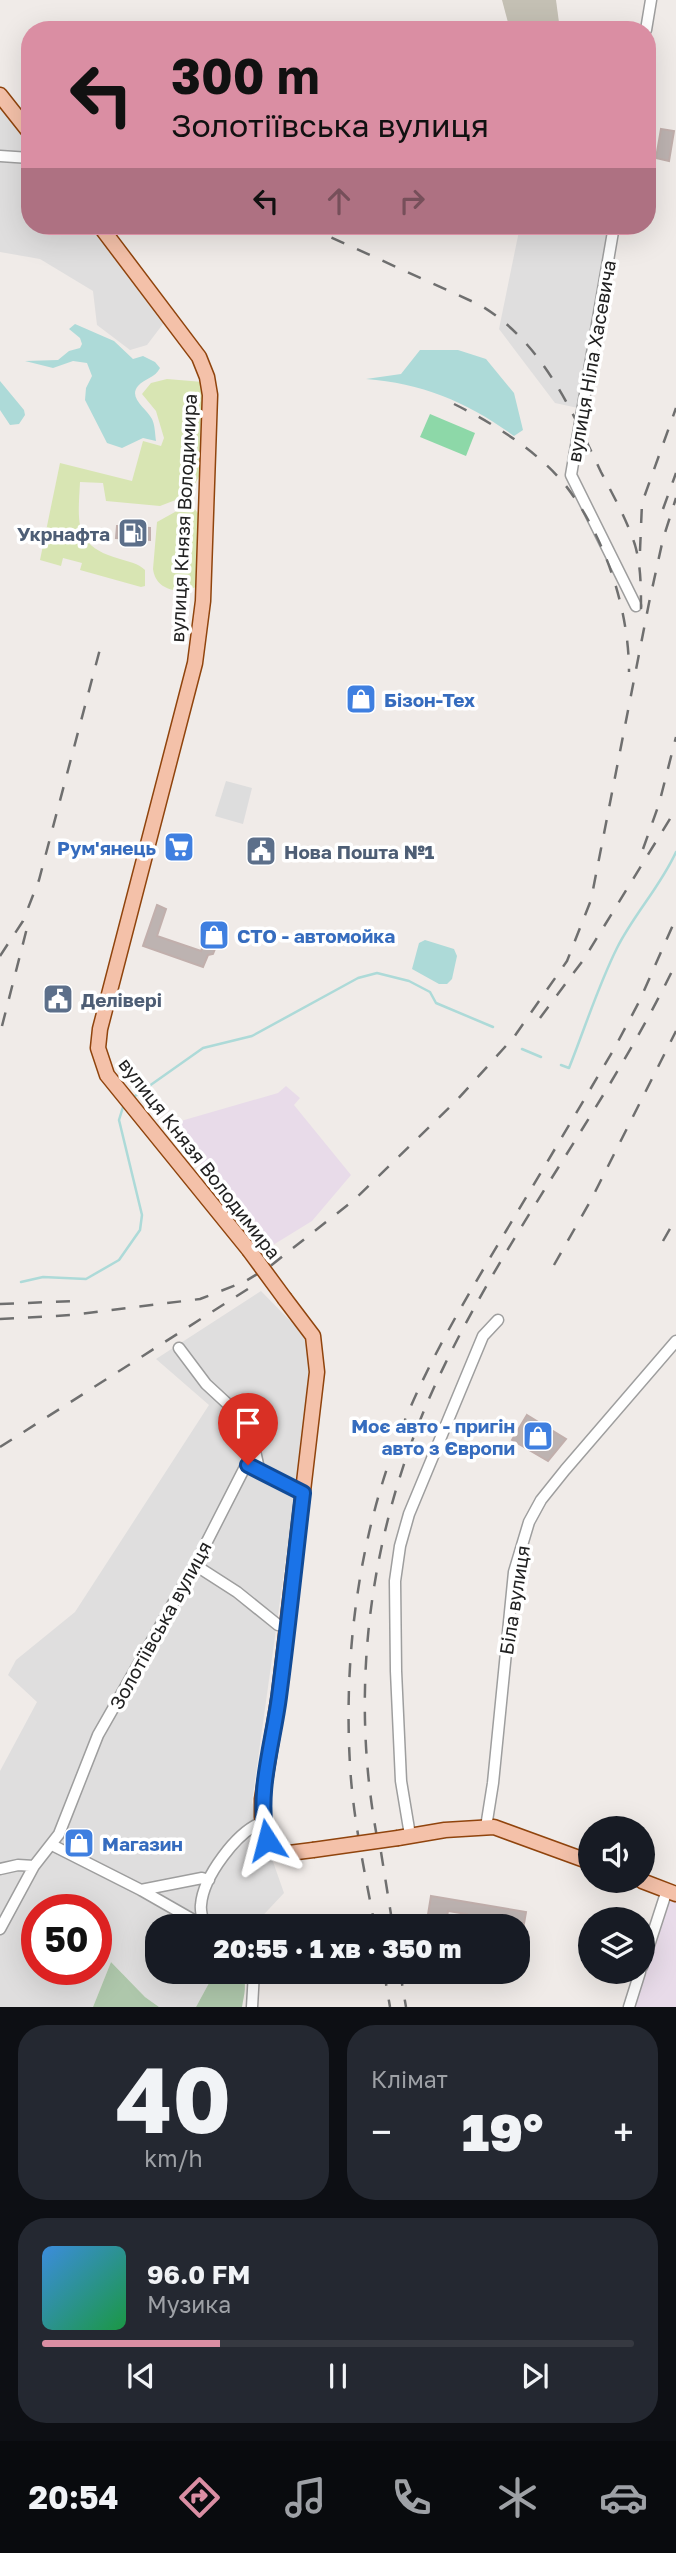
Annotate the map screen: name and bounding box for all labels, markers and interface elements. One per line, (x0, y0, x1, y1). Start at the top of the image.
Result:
text: 300 m (171, 46, 320, 105)
icon: left (56, 49, 147, 140)
text: Золотіївська вулиця (171, 106, 489, 144)
icon: left (247, 182, 285, 220)
icon: ahead (320, 182, 358, 220)
icon: right (393, 182, 431, 220)
street label: вулиця Ніла Хасевича (562, 258, 620, 464)
street label: вулиця Князя Володимира (165, 393, 201, 643)
fuel station icon: Укрнафта (116, 516, 150, 550)
place label: Укрнафта (17, 522, 110, 545)
shop icon: Бізон-Тех (344, 682, 378, 716)
place label: Бізон-Тех (384, 688, 475, 711)
supermarket icon: Рум'янець (162, 830, 196, 864)
public building icon: Нова Пошта №1 (244, 834, 278, 868)
place label: Рум'янець (57, 836, 157, 859)
place label: Нова Пошта №1 (284, 840, 434, 863)
shop icon: СТО - автомойка (197, 918, 231, 952)
place label: СТО - автомойка (237, 924, 395, 947)
public building icon: Делівері (41, 982, 75, 1016)
place label: Делівері (81, 988, 162, 1011)
street label: вулиця Князя Володимира (114, 1053, 286, 1263)
pin (218, 1393, 278, 1465)
icon: arrive (229, 1404, 267, 1442)
place label: Моє авто - пригін авто з Європи (351, 1414, 515, 1459)
shop icon: Моє авто - пригін авто з Європи (521, 1419, 555, 1453)
street label: Золотіївська вулиця (104, 1537, 216, 1713)
street label: Біла вулиця (494, 1544, 534, 1656)
position arrow (230, 1803, 304, 1877)
map controls (578, 1816, 655, 1984)
button: sound (578, 1816, 655, 1893)
shop icon: Магазин (62, 1826, 96, 1860)
place label: Магазин (102, 1832, 183, 1855)
speed limit sign: 50 (21, 1894, 112, 1985)
button: layers (578, 1907, 655, 1984)
text: 20:55 · 1 хв · 350 m (214, 1933, 461, 1964)
text: 40 (115, 2044, 232, 2153)
text: Клімат (371, 2065, 448, 2093)
text: 19° (462, 2100, 543, 2162)
text: − (371, 2109, 392, 2154)
text: + (613, 2109, 634, 2154)
text: km/h (144, 2144, 203, 2172)
text: 96.0 FM (147, 2259, 250, 2290)
text: Музика (147, 2290, 231, 2318)
icon: previous (122, 2357, 160, 2395)
icon: pause (319, 2357, 357, 2395)
icon: next (516, 2357, 554, 2395)
icon: directions (175, 2473, 224, 2522)
icon: music (281, 2473, 330, 2522)
icon: phone (387, 2473, 436, 2522)
icon: climate (493, 2473, 542, 2522)
icon: car (599, 2473, 648, 2522)
text: 20:54 (28, 2478, 119, 2516)

